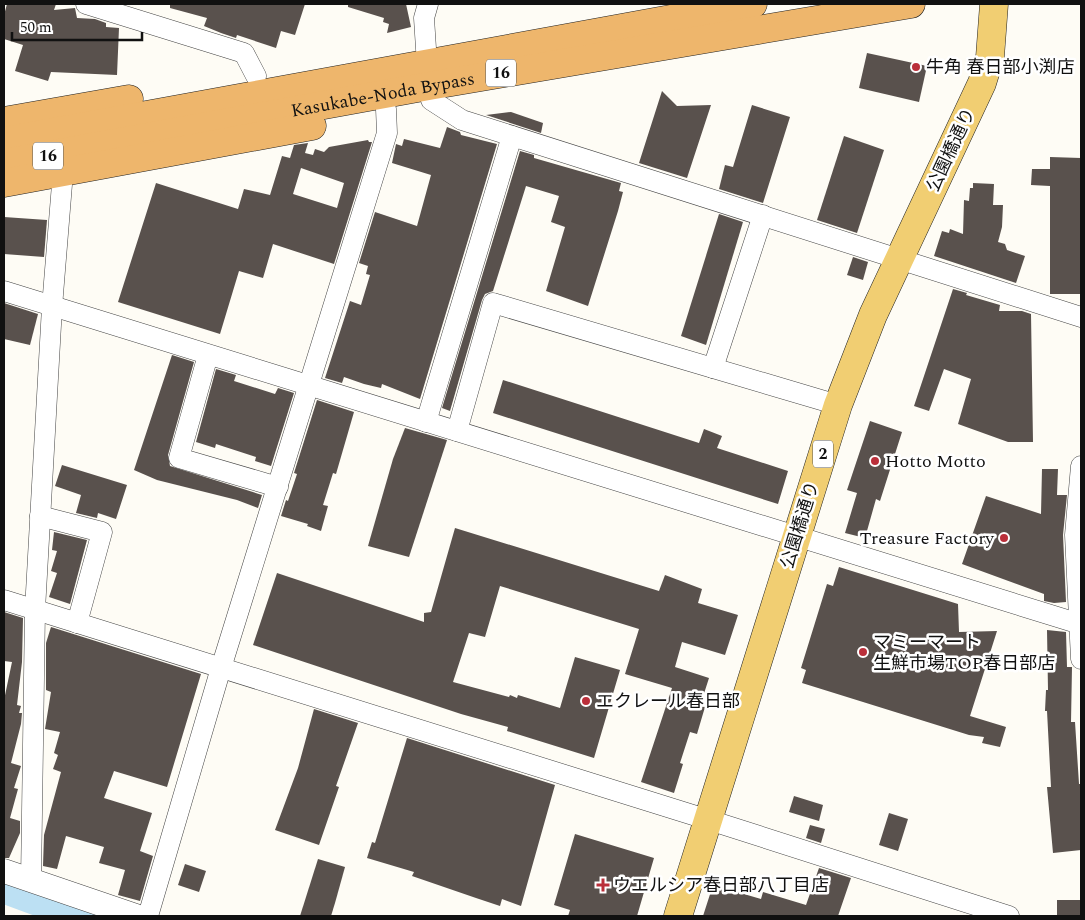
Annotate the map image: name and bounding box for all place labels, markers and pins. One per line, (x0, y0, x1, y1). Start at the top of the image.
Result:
place label: 牛角 春日部小渕店 (926, 54, 1075, 81)
marker: 牛角 春日部小渕店 (910, 61, 922, 73)
place label: Hotto Motto (885, 448, 986, 475)
marker: Hotto Motto (869, 455, 881, 467)
place label: Treasure Factory (859, 525, 995, 552)
marker: Treasure Factory (998, 532, 1010, 544)
place label: マミーマート 生鮮市場TOP春日部店 (873, 629, 1055, 677)
marker: マミーマート 生鮮市場TOP春日部店 (857, 646, 869, 658)
place label: エクレール春日部 (596, 688, 740, 715)
marker: エクレール春日部 (580, 695, 592, 707)
place label: ウエルシア春日部八丁目店 (613, 872, 829, 899)
marker: ウエルシア春日部八丁目店 (597, 879, 609, 891)

